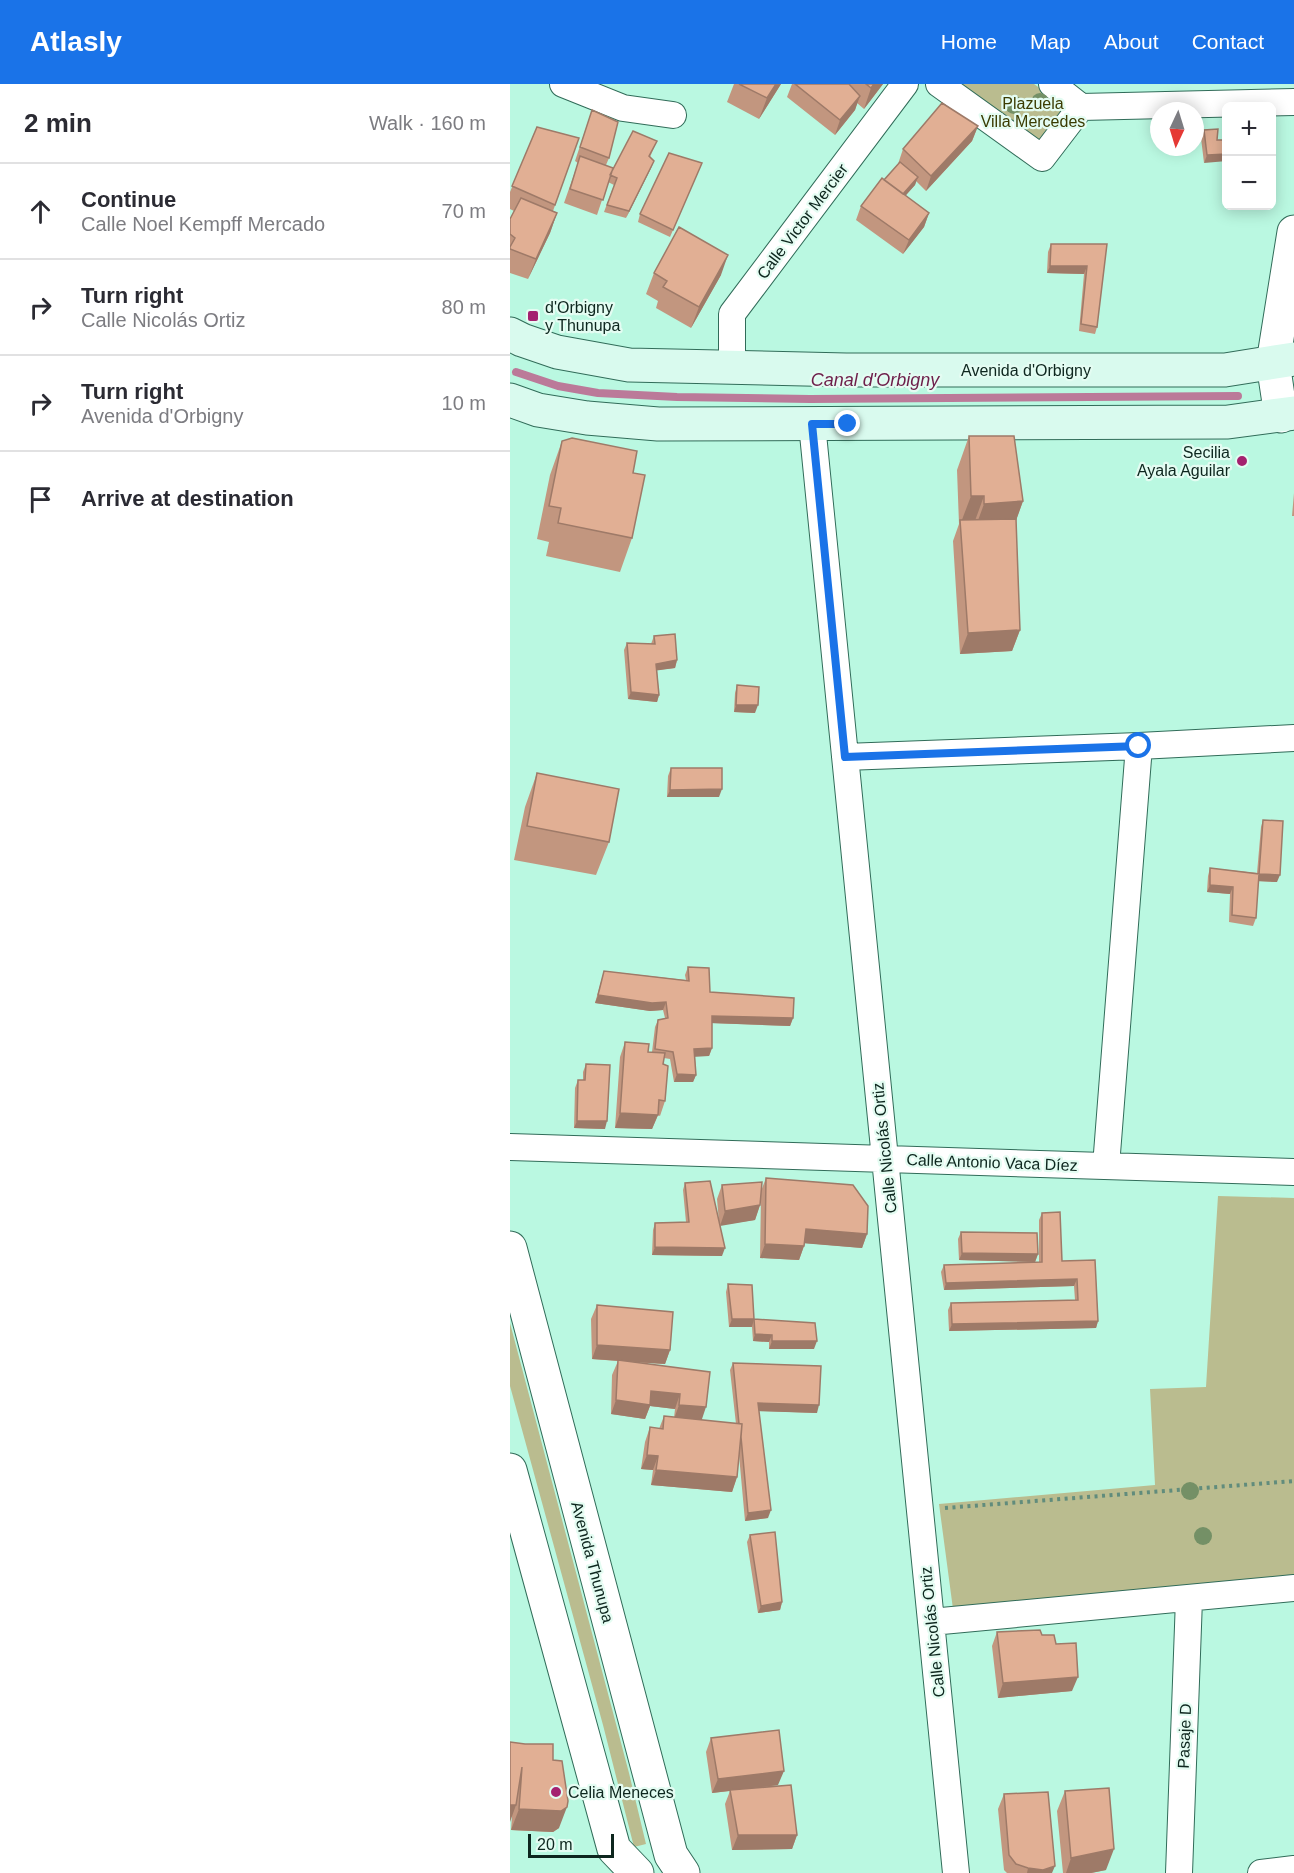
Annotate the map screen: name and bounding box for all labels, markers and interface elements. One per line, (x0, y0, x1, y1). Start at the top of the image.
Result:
text: Atlasly (30, 26, 122, 57)
text: Home (941, 30, 997, 53)
text: Map (1030, 30, 1071, 53)
text: About (1104, 30, 1159, 53)
text: Contact (1192, 30, 1264, 53)
park label: Plazuela Villa Mercedes (981, 95, 1085, 130)
north arrow (1150, 102, 1204, 156)
map controls (1222, 102, 1276, 210)
button: + (1222, 102, 1276, 156)
text: 2 min (24, 108, 92, 138)
text: Walk · 160 m (369, 112, 486, 134)
button: − (1222, 156, 1276, 210)
street label: Calle Victor Mercier (754, 160, 852, 282)
text: Continue (81, 187, 176, 212)
icon: ahead (24, 195, 57, 228)
text: 70 m (442, 200, 486, 222)
text: Calle Noel Kempff Mercado (81, 213, 325, 235)
text: Turn right (81, 283, 183, 308)
icon: right (24, 291, 57, 324)
text: 80 m (442, 296, 486, 318)
place label: d'Orbigny y Thunupa (545, 299, 620, 334)
text: Calle Nicolás Ortiz (81, 309, 245, 331)
marker: d'Orbigny y Thunupa (526, 309, 540, 323)
street label: Avenida d'Orbigny (961, 362, 1091, 379)
water label: Canal d'Orbigny (811, 370, 940, 390)
text: Turn right (81, 379, 183, 404)
icon: right (24, 387, 57, 420)
text: 10 m (442, 392, 486, 414)
text: Avenida d'Orbigny (81, 405, 243, 427)
route end (834, 410, 860, 436)
place label: Secilia Ayala Aguilar (1137, 444, 1231, 479)
marker: Secilia Ayala Aguilar (1235, 454, 1249, 468)
icon: arrive (24, 483, 57, 516)
text: Arrive at destination (81, 486, 294, 511)
route start (1125, 732, 1151, 758)
street label: Calle Nicolás Ortiz (869, 1082, 900, 1214)
street label: Calle Antonio Vaca Díez (906, 1151, 1078, 1174)
street label: Avenida Thunupa (568, 1500, 617, 1625)
street label: Calle Nicolás Ortiz (917, 1566, 948, 1698)
street label: Pasaje D (1175, 1703, 1194, 1769)
place label: Celia Meneces (568, 1784, 674, 1801)
marker: Celia Meneces (549, 1785, 563, 1799)
scale bar (528, 1831, 614, 1858)
text: 20 m (537, 1836, 573, 1853)

